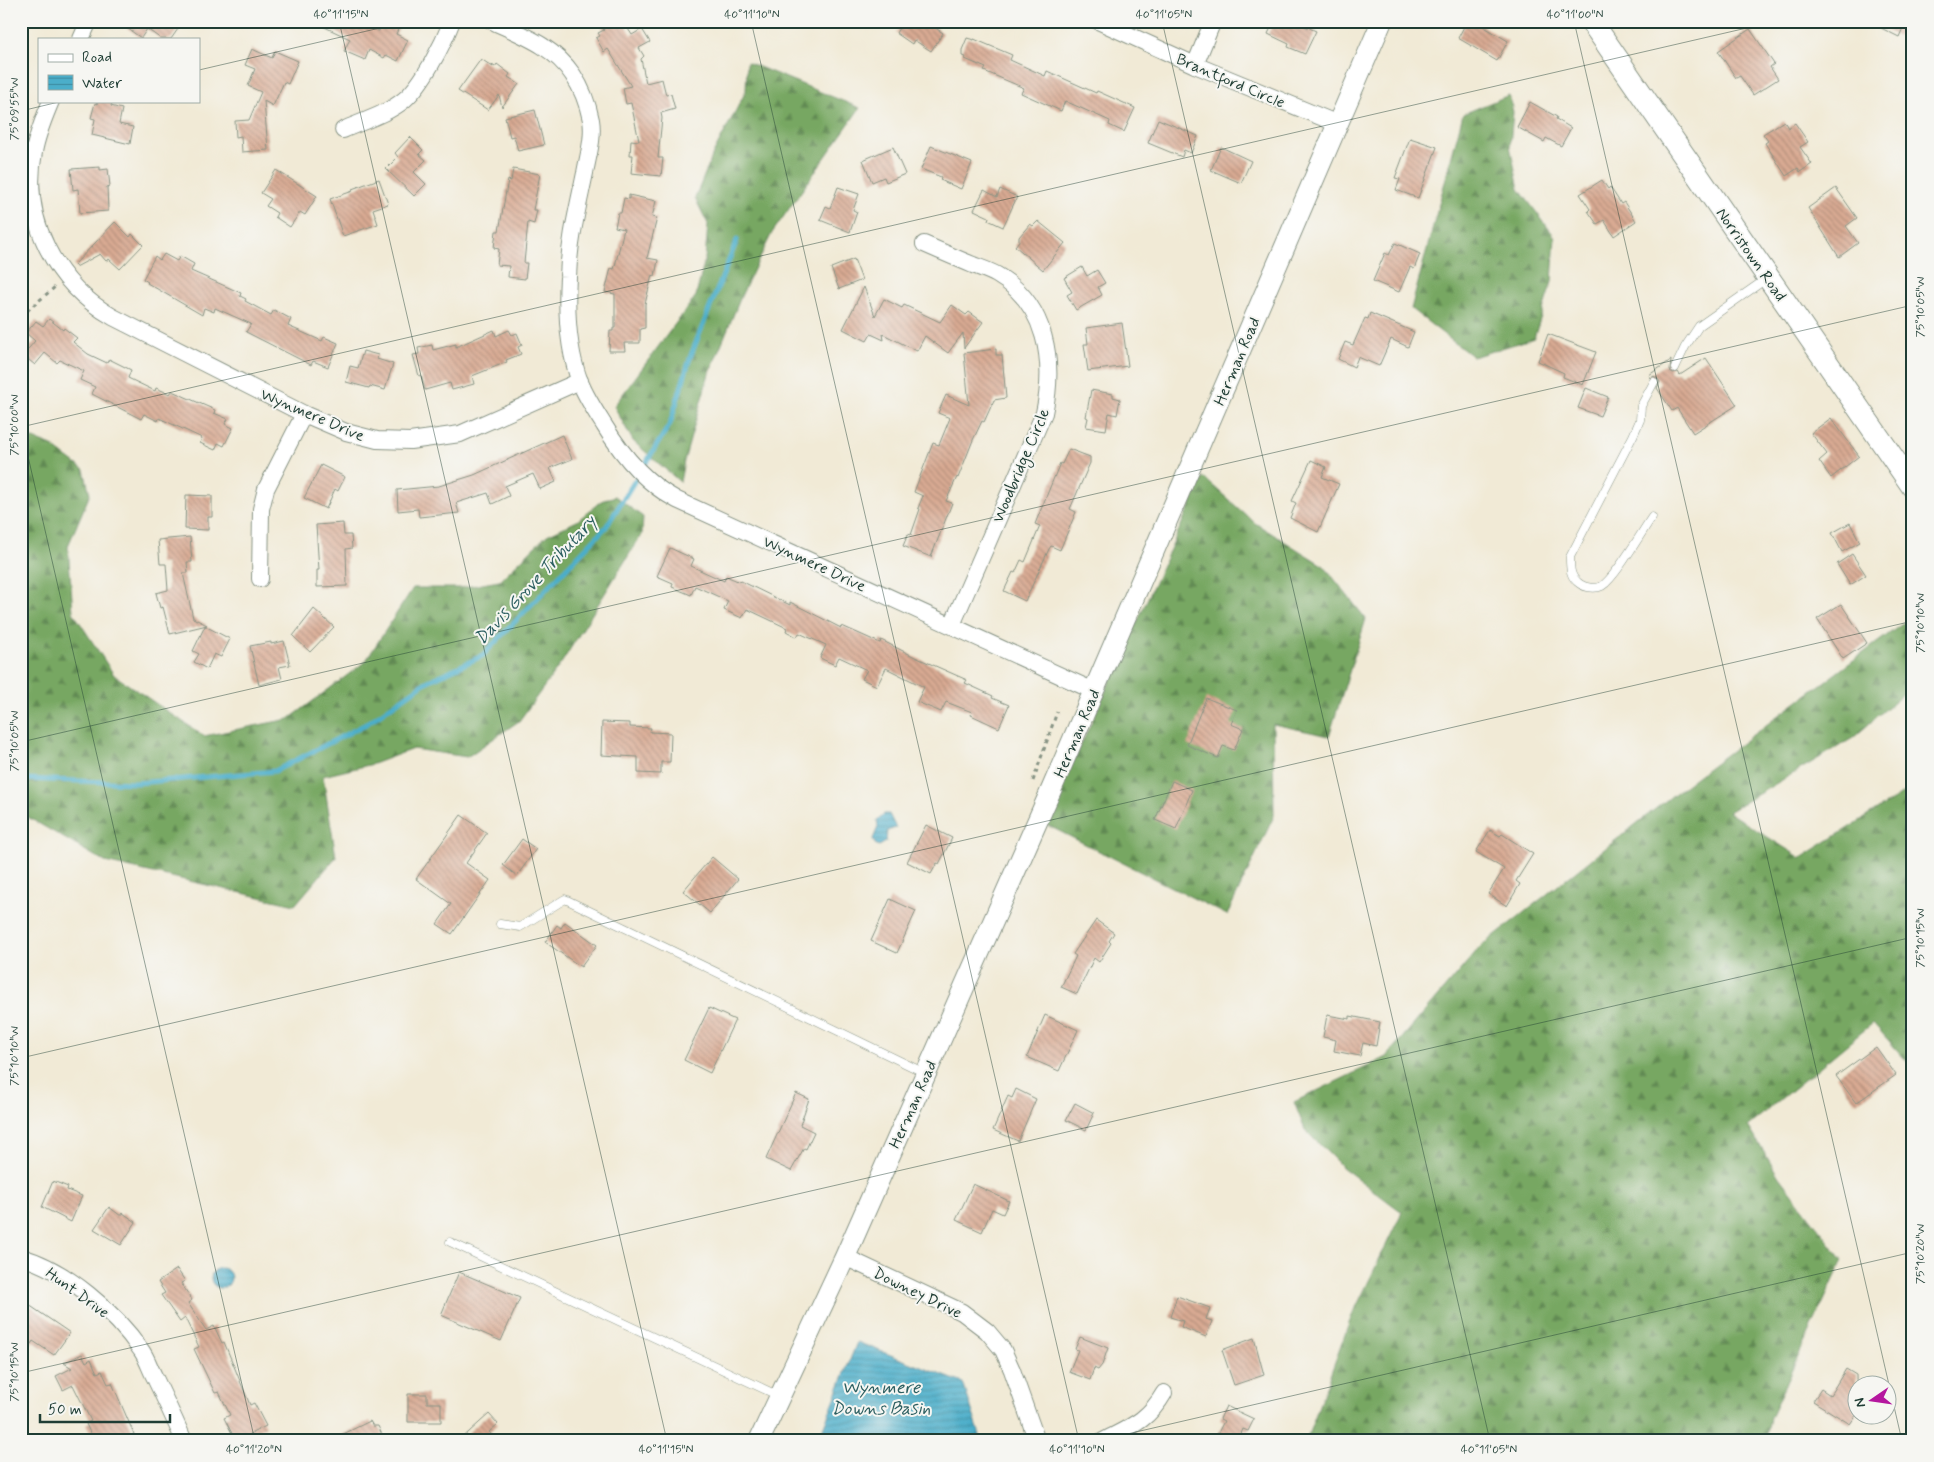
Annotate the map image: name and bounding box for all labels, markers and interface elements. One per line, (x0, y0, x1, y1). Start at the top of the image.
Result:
text: 40°11'15"N (313, 7, 369, 23)
text: 40°11'10"N (724, 7, 780, 23)
text: 40°11'05"N (1136, 7, 1192, 23)
text: 40°11'00"N (1547, 7, 1603, 23)
legend (38, 38, 200, 102)
text: Road (82, 48, 112, 68)
street label: Brantford Circle (1172, 49, 1288, 116)
text: Water (82, 74, 122, 94)
text: 75°09'55"W (7, 77, 23, 141)
street label: Norristown Road (1711, 204, 1791, 306)
text: 75°10'05"W (1913, 276, 1929, 337)
street label: Herman Road (1209, 314, 1265, 409)
street label: Wynmere Drive (257, 384, 368, 447)
text: 75°10'00"W (7, 394, 23, 456)
street label: Woodbridge Circle (988, 405, 1056, 526)
water label: Davis Grove Tributary (470, 510, 603, 650)
street label: Wynmere Drive (760, 531, 869, 597)
text: 75°10'10"W (1913, 593, 1929, 653)
street label: Herman Road (1049, 686, 1105, 781)
text: 75°10'05"W (7, 710, 23, 771)
text: 75°10'15"W (1913, 908, 1929, 968)
text: 75°10'10"W (7, 1026, 23, 1086)
street label: Herman Road (885, 1057, 942, 1152)
text: 75°10'20"W (1913, 1224, 1929, 1284)
street label: Hunt Drive (41, 1263, 113, 1323)
street label: Downey Drive (870, 1263, 965, 1324)
text: 75°10'15"W (7, 1342, 23, 1402)
north arrow (1846, 1374, 1896, 1424)
water label: Wynmere Downs Basin (831, 1376, 931, 1421)
scale bar (40, 1392, 170, 1424)
text: N (1850, 1396, 1870, 1409)
text: 50 m (48, 1400, 82, 1420)
text: 40°11'20"N (226, 1442, 282, 1458)
text: 40°11'15"N (638, 1442, 694, 1458)
text: 40°11'10"N (1049, 1442, 1105, 1458)
text: 40°11'05"N (1461, 1442, 1517, 1458)

